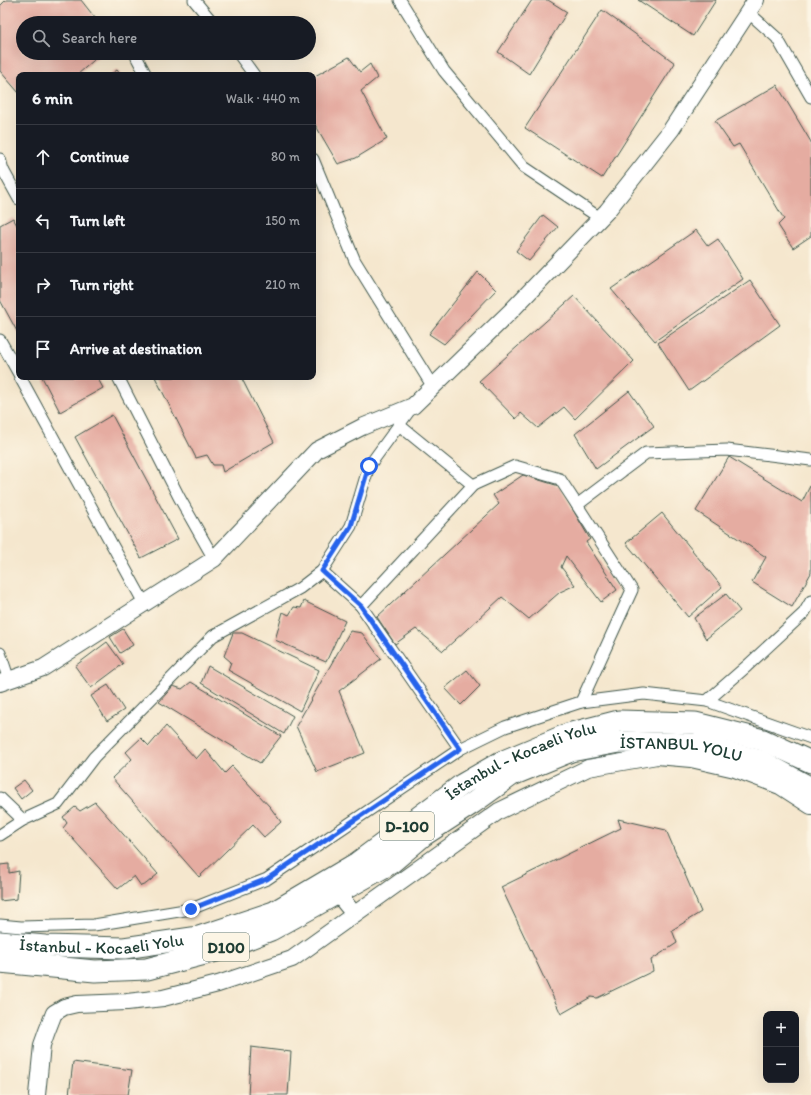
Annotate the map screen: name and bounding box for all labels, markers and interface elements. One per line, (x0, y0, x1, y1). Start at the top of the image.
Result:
search box (16, 16, 316, 60)
icon: search (30, 27, 52, 49)
text: Search here (62, 29, 137, 47)
text: 6 min (32, 88, 73, 108)
text: Walk · 440 m (226, 91, 300, 106)
icon: ahead (32, 146, 54, 168)
text: Continue (70, 148, 129, 166)
text: 80 m (271, 149, 300, 164)
icon: left (32, 210, 54, 232)
text: Turn left (70, 212, 125, 230)
text: 150 m (265, 213, 300, 228)
icon: right (32, 274, 54, 296)
text: Turn right (70, 276, 134, 294)
text: 210 m (265, 277, 300, 292)
icon: arrive (32, 338, 54, 360)
text: Arrive at destination (70, 340, 202, 358)
route start (360, 457, 378, 475)
street label: İstanbul - Kocaeli Yolu (441, 717, 598, 804)
street label: İSTANBUL YOLU (619, 732, 744, 766)
road number: D-100 (380, 812, 434, 840)
route end (182, 900, 200, 918)
street label: İstanbul - Kocaeli Yolu (19, 929, 185, 958)
road number: D100 (203, 933, 249, 961)
map controls (763, 1011, 799, 1083)
button: + (763, 1011, 799, 1047)
button: − (763, 1047, 799, 1083)

